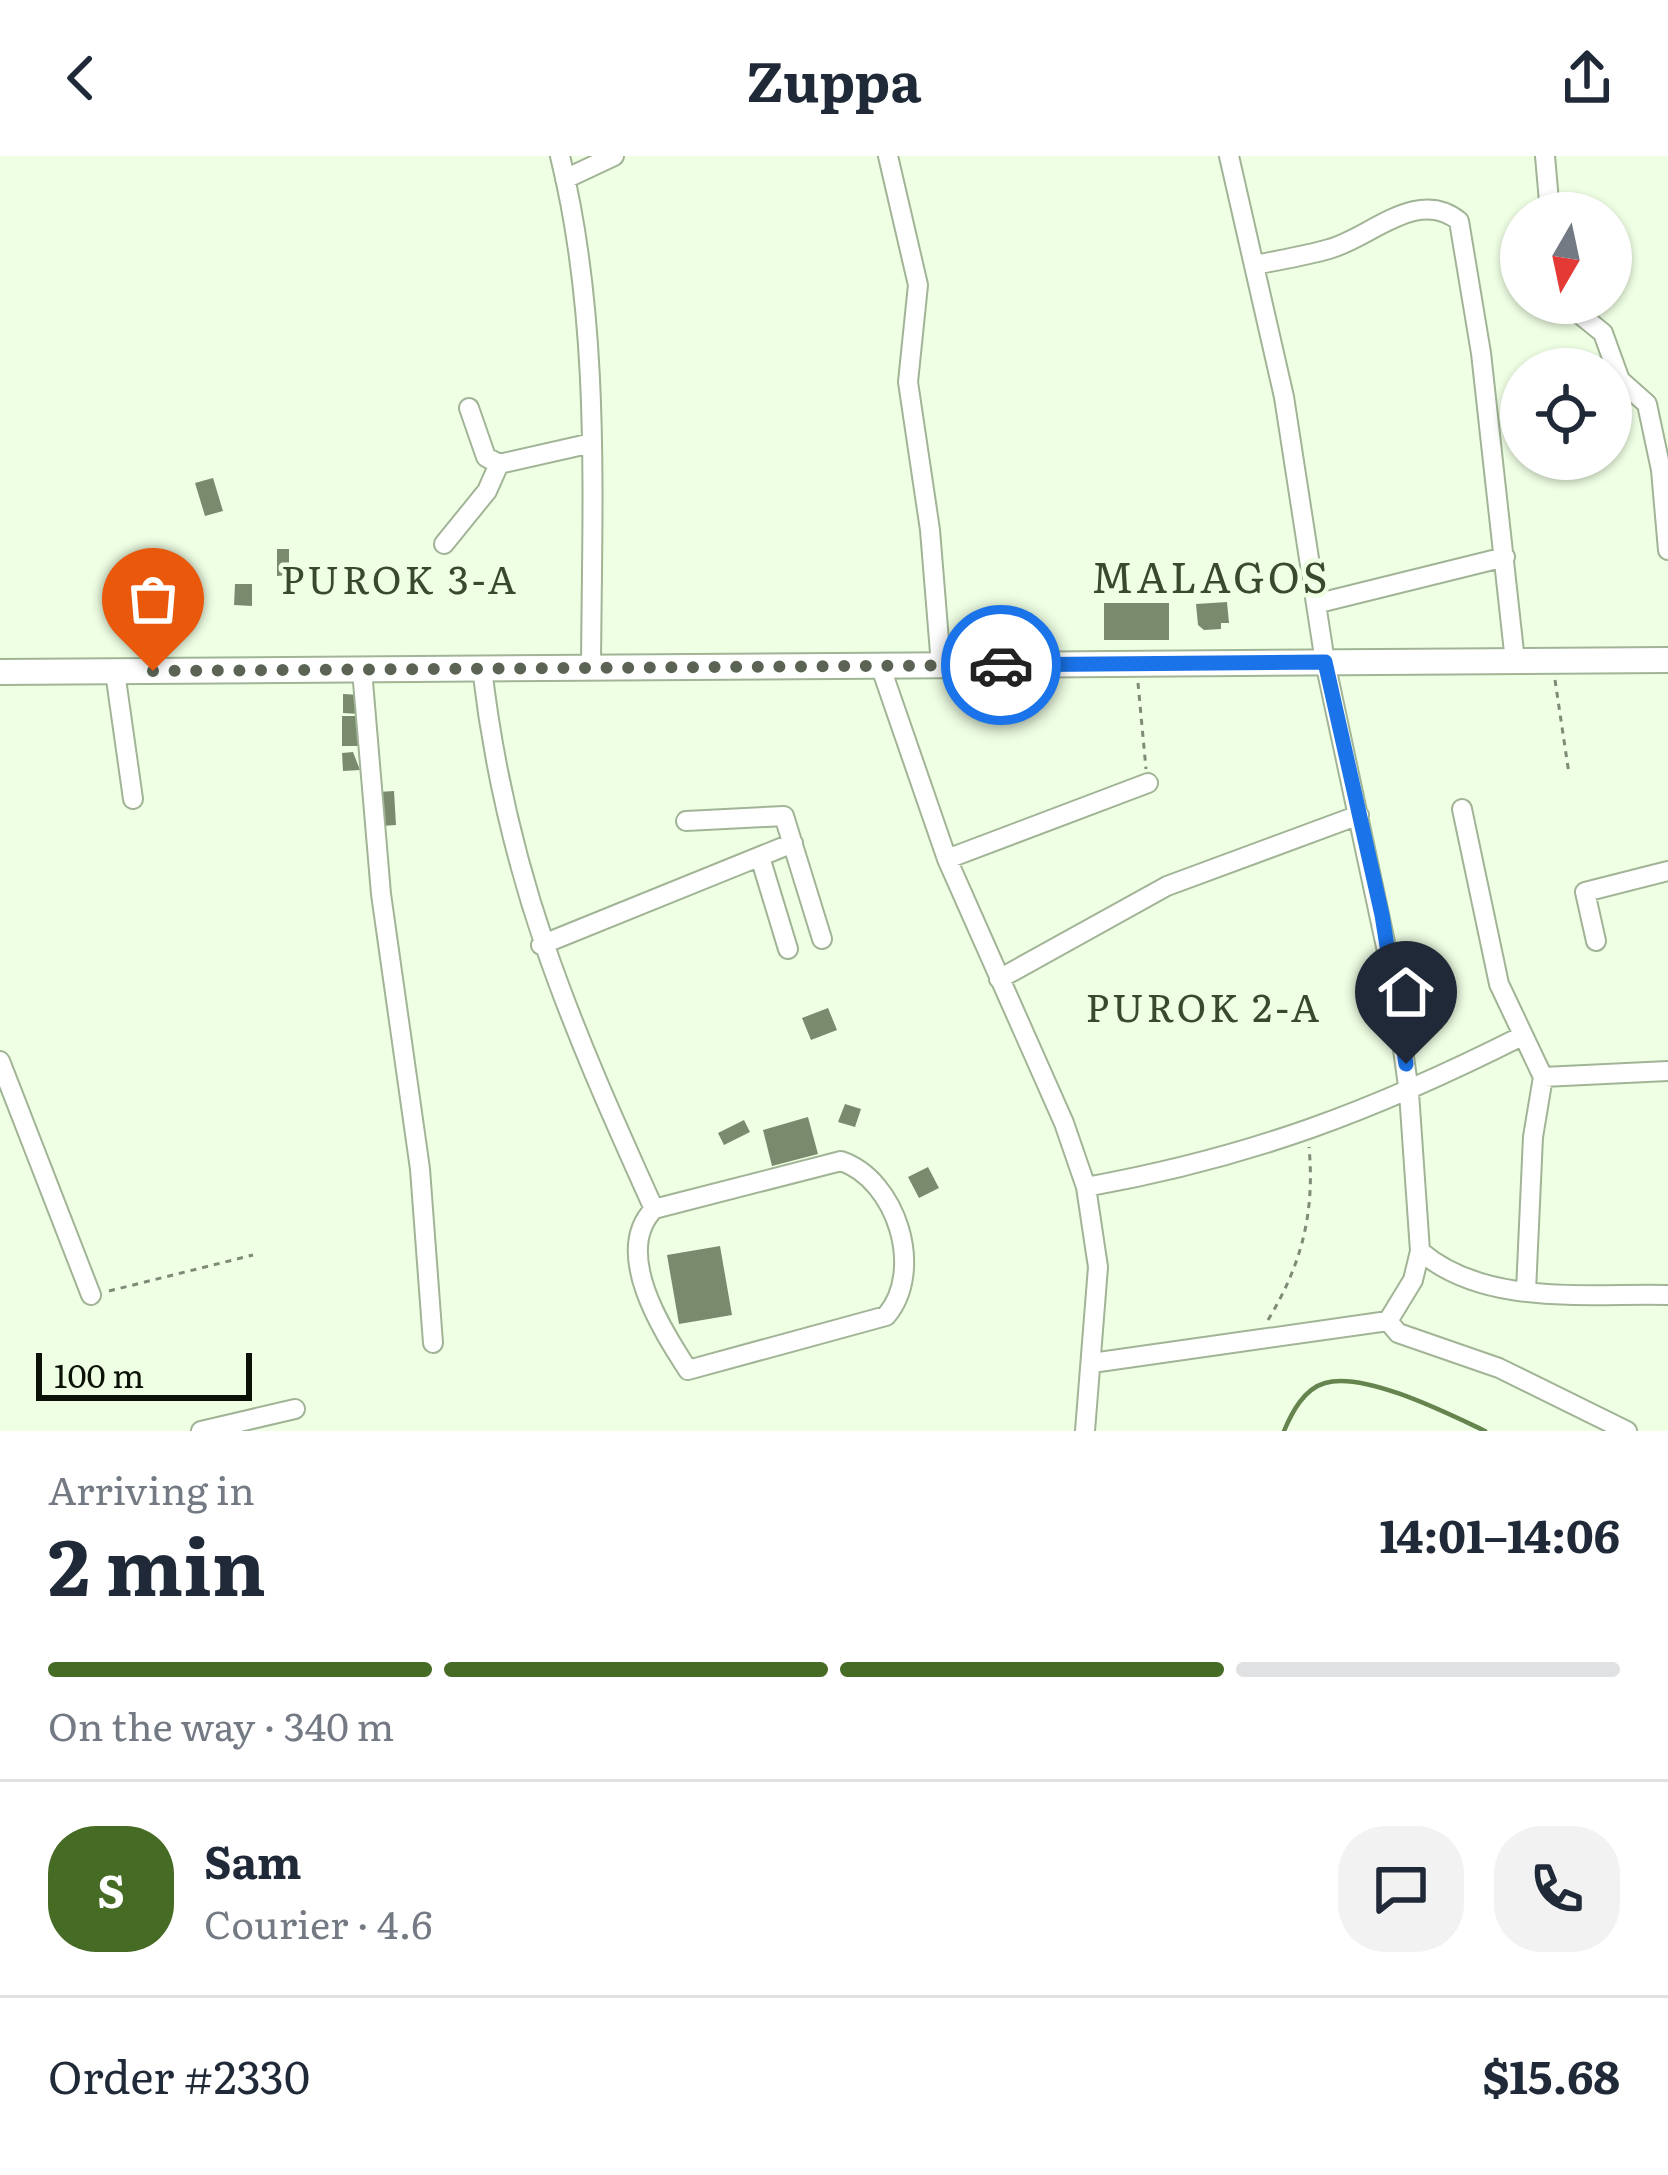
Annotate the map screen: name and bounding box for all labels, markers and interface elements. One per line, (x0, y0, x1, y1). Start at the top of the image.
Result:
text: Zuppa (747, 38, 921, 119)
icon: back (48, 45, 114, 111)
icon: share (1554, 45, 1620, 111)
north arrow (1500, 192, 1632, 324)
map controls (1500, 192, 1632, 480)
button: locate (1500, 348, 1632, 480)
district label: MALAGOS (1091, 544, 1331, 606)
pin (102, 548, 204, 671)
district label: PUROK 3-A (281, 548, 519, 606)
icon: bag (120, 566, 186, 632)
courier (941, 605, 1061, 725)
icon: car (968, 632, 1034, 698)
pin (1355, 941, 1457, 1064)
icon: home (1373, 959, 1439, 1025)
district label: PUROK 2-A (1086, 976, 1322, 1034)
scale bar (36, 1347, 252, 1400)
text: 100 m (54, 1349, 144, 1398)
text: Arriving in (48, 1459, 255, 1517)
text: 14:01–14:06 (1379, 1500, 1620, 1567)
text: 2 min (48, 1504, 266, 1620)
text: On the way · 340 m (48, 1695, 394, 1753)
text: Sam (204, 1826, 302, 1893)
button: chat (1338, 1826, 1464, 1952)
button: phone (1494, 1826, 1620, 1952)
text: S (97, 1855, 125, 1922)
text: Courier · 4.6 (204, 1893, 432, 1951)
text: Order #2330 (48, 2041, 310, 2108)
text: $15.68 (1483, 2041, 1620, 2108)

